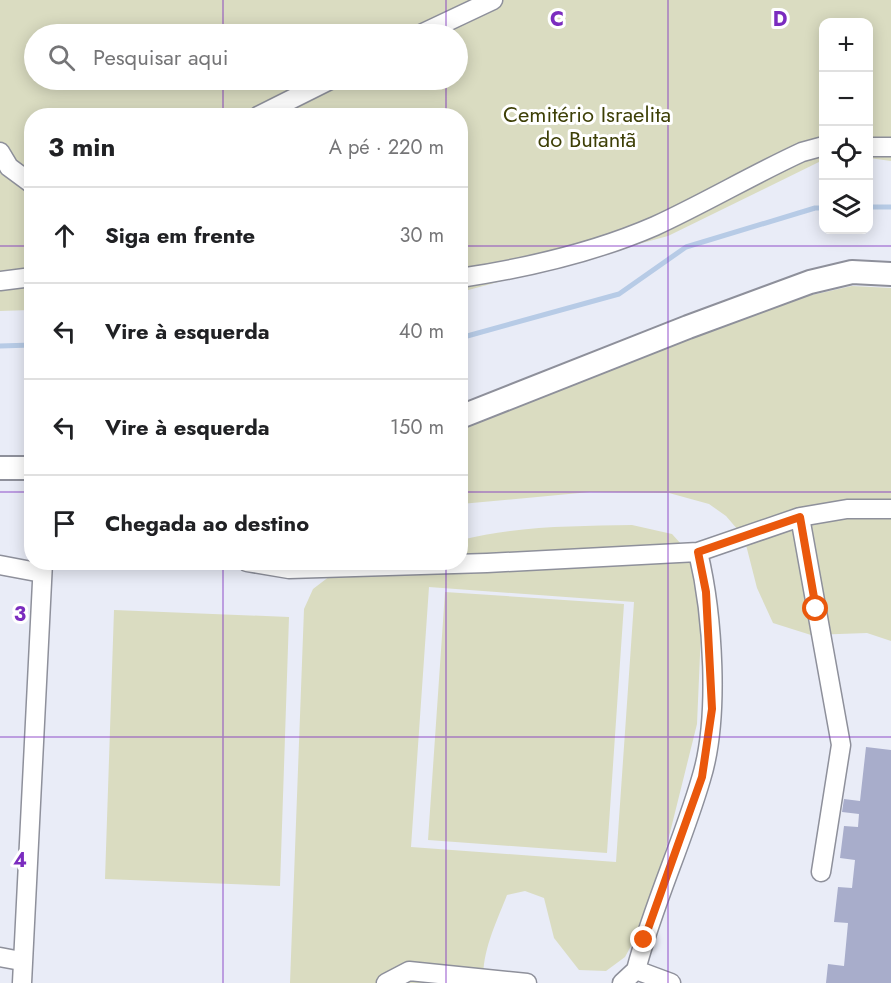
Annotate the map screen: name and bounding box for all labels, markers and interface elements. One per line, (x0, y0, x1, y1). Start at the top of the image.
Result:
text: C (550, 5, 564, 34)
text: D (773, 5, 787, 34)
map controls (819, 18, 873, 234)
button: + (819, 18, 873, 72)
search box (24, 24, 468, 90)
icon: search (45, 41, 78, 74)
text: Pesquisar aqui (93, 41, 228, 73)
button: − (819, 72, 873, 126)
park label: Cemitério Israelita do Butantã (503, 98, 671, 155)
button: locate (819, 126, 873, 180)
text: 3 min (48, 128, 115, 166)
text: A pé · 220 m (329, 133, 444, 162)
button: layers (819, 180, 873, 234)
icon: ahead (48, 219, 81, 252)
text: Siga em frente (105, 219, 255, 251)
text: 30 m (399, 221, 444, 250)
icon: left (48, 315, 81, 348)
text: Vire à esquerda (105, 315, 270, 347)
text: 40 m (399, 317, 444, 346)
icon: left (48, 411, 81, 444)
text: Vire à esquerda (105, 411, 270, 443)
text: 150 m (390, 413, 444, 442)
icon: arrive (48, 507, 81, 540)
text: Chegada ao destino (105, 507, 309, 539)
route start (802, 595, 828, 621)
text: 3 (14, 600, 26, 629)
text: 4 (13, 846, 27, 875)
route end (630, 926, 656, 952)

